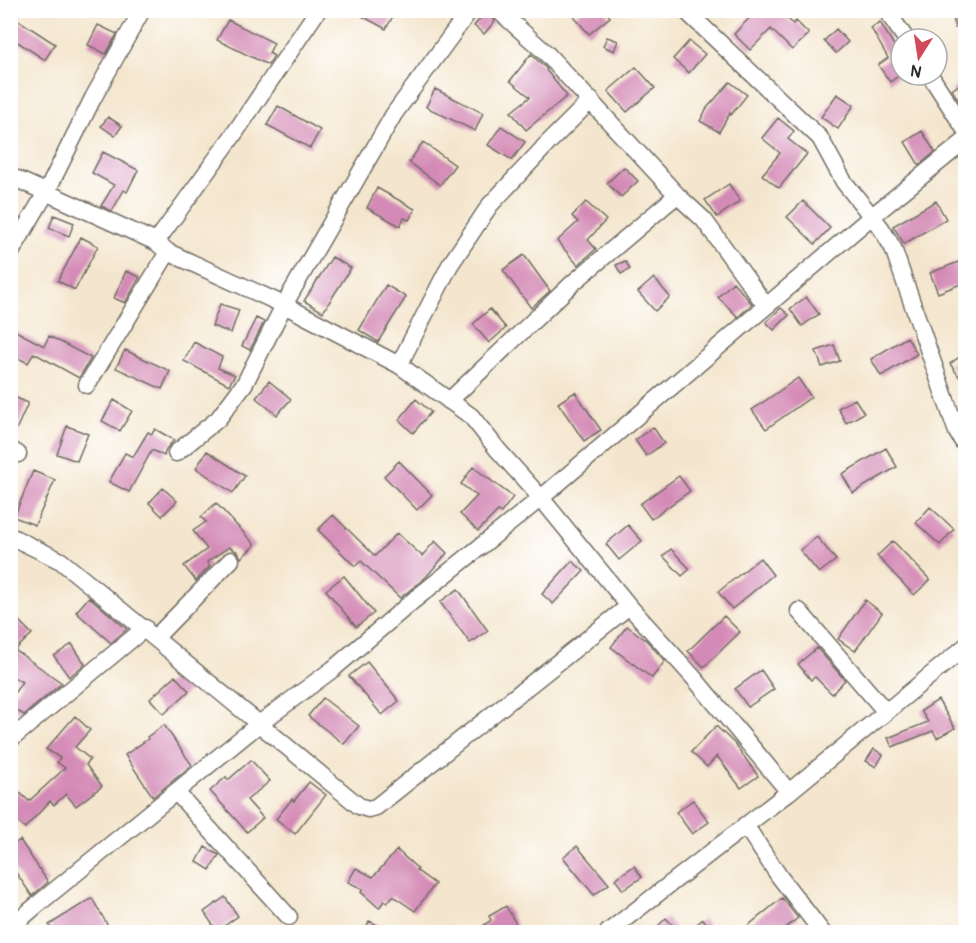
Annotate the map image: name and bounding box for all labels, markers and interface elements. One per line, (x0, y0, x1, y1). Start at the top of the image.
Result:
north arrow (889, 27, 949, 87)
text: N (909, 60, 923, 82)

